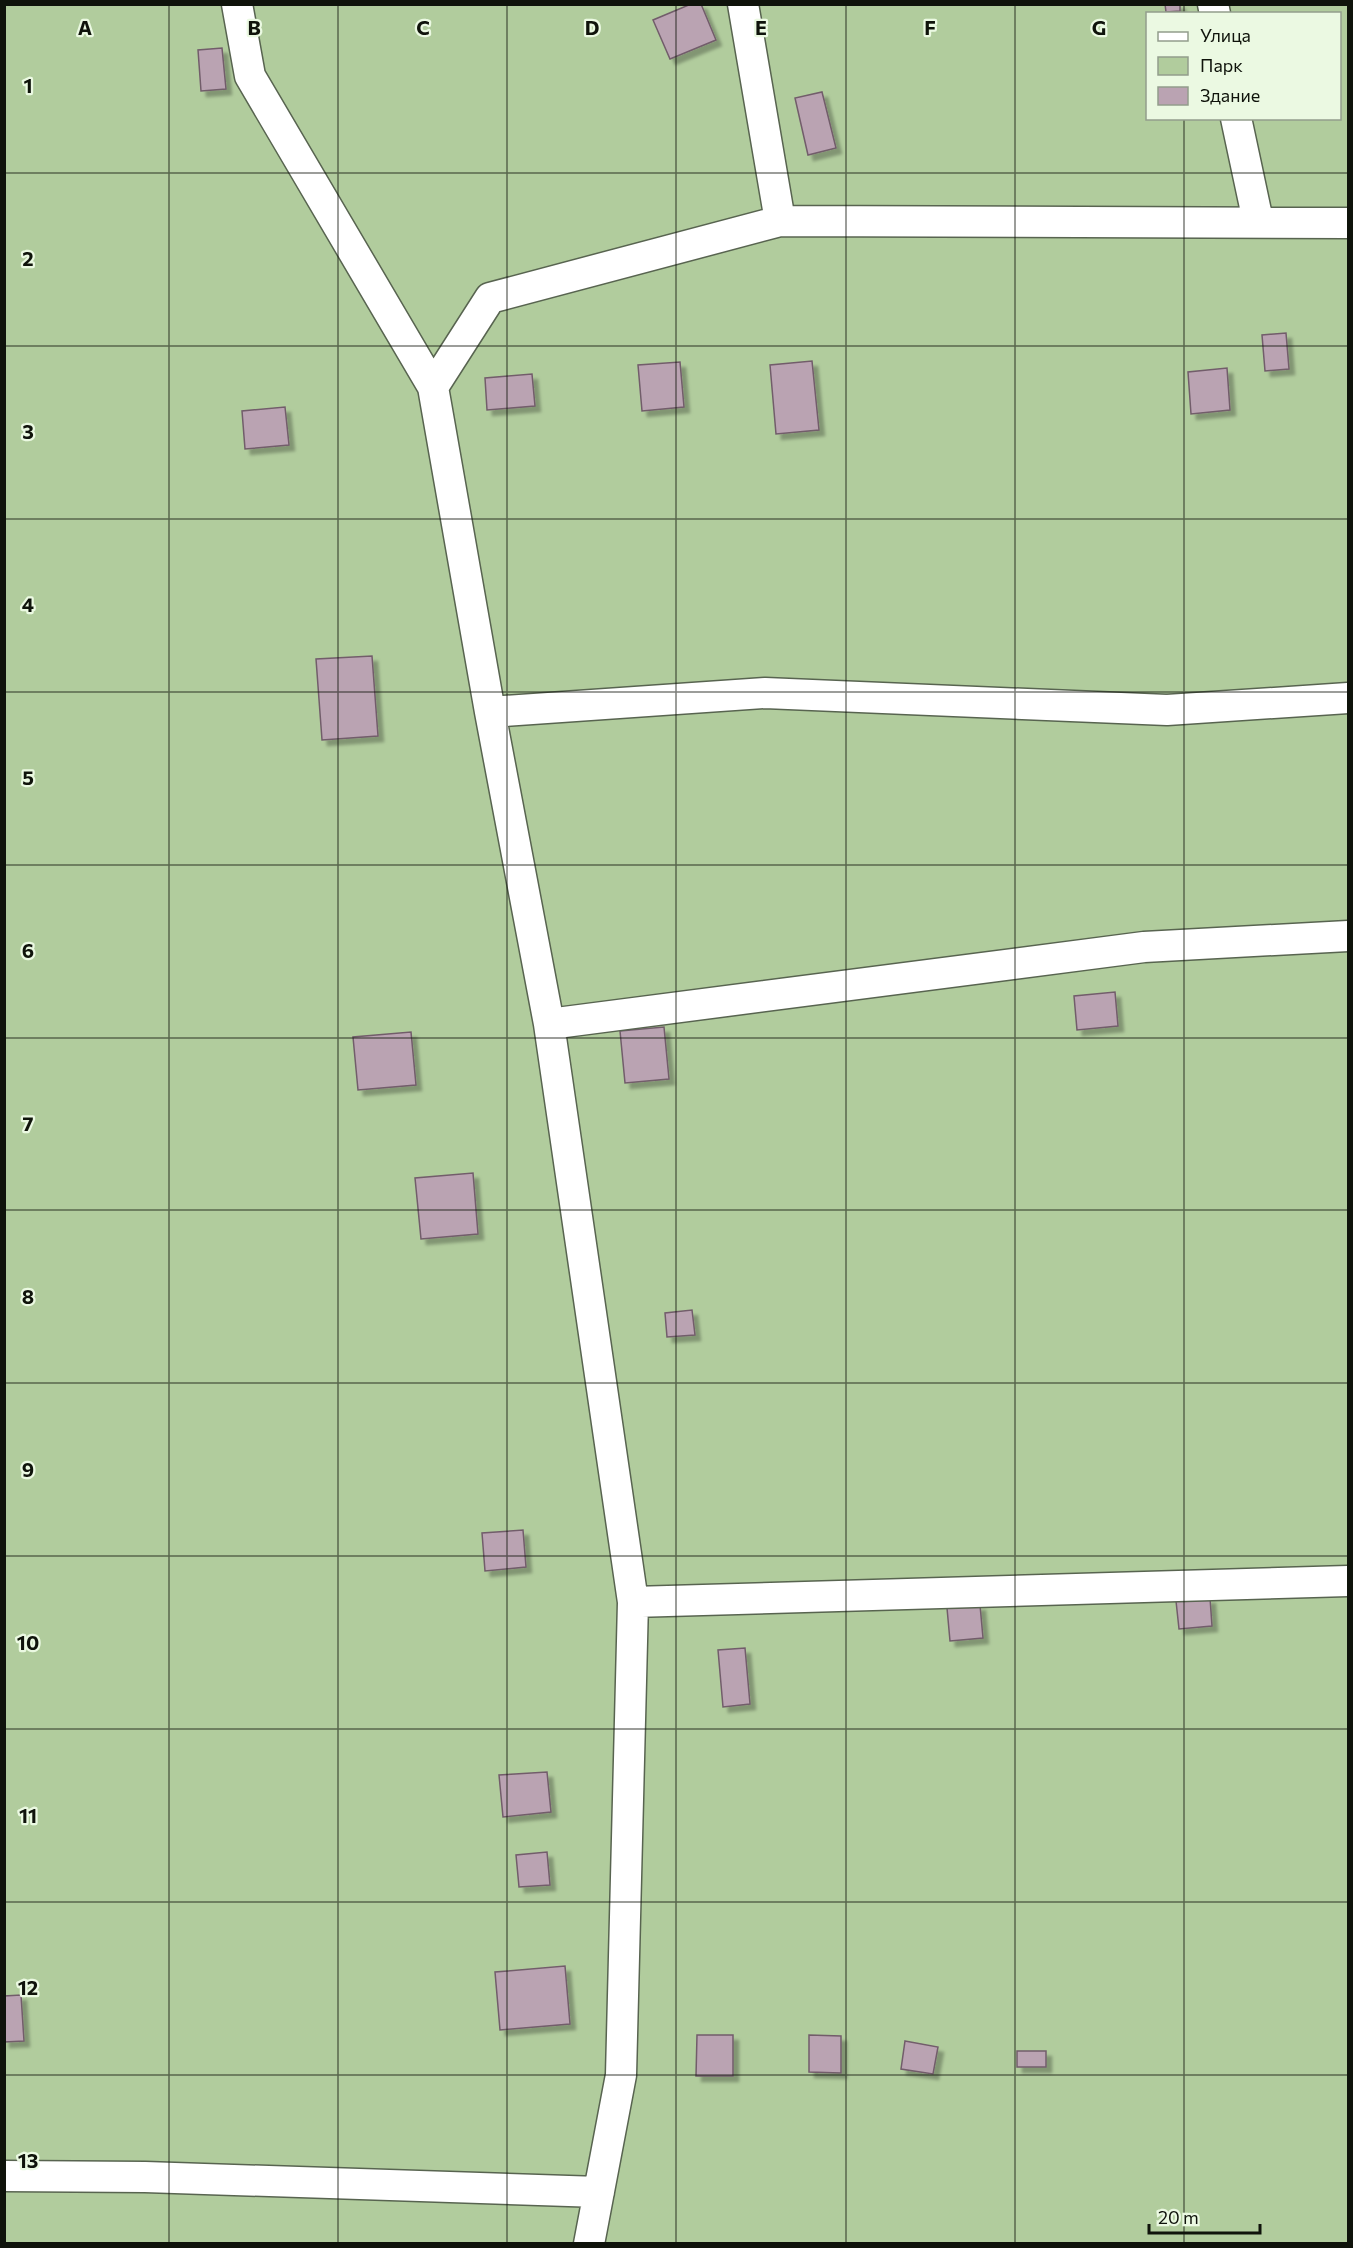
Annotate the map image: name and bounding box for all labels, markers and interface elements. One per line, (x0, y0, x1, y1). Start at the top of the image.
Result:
legend (1146, 12, 1341, 120)
text: A (78, 15, 92, 39)
text: B (247, 15, 261, 39)
text: C (416, 15, 430, 39)
text: D (585, 15, 599, 39)
text: E (755, 15, 767, 39)
text: F (924, 15, 936, 39)
text: G (1092, 15, 1106, 39)
text: Улица (1200, 24, 1251, 46)
text: Парк (1200, 54, 1243, 76)
text: 1 (23, 73, 33, 97)
text: Здание (1200, 84, 1260, 106)
text: 2 (22, 246, 34, 270)
text: 3 (22, 419, 34, 443)
text: 4 (22, 592, 34, 616)
text: 5 (22, 765, 34, 789)
text: 6 (22, 938, 34, 962)
text: 7 (23, 1111, 34, 1135)
text: 8 (22, 1284, 34, 1308)
text: 9 (22, 1457, 34, 1481)
text: 10 (17, 1630, 39, 1654)
text: 11 (19, 1803, 37, 1827)
text: 12 (18, 1975, 38, 1999)
text: 13 (18, 2148, 38, 2172)
scale bar (1149, 2197, 1260, 2235)
text: 20 m (1158, 2206, 1199, 2228)

